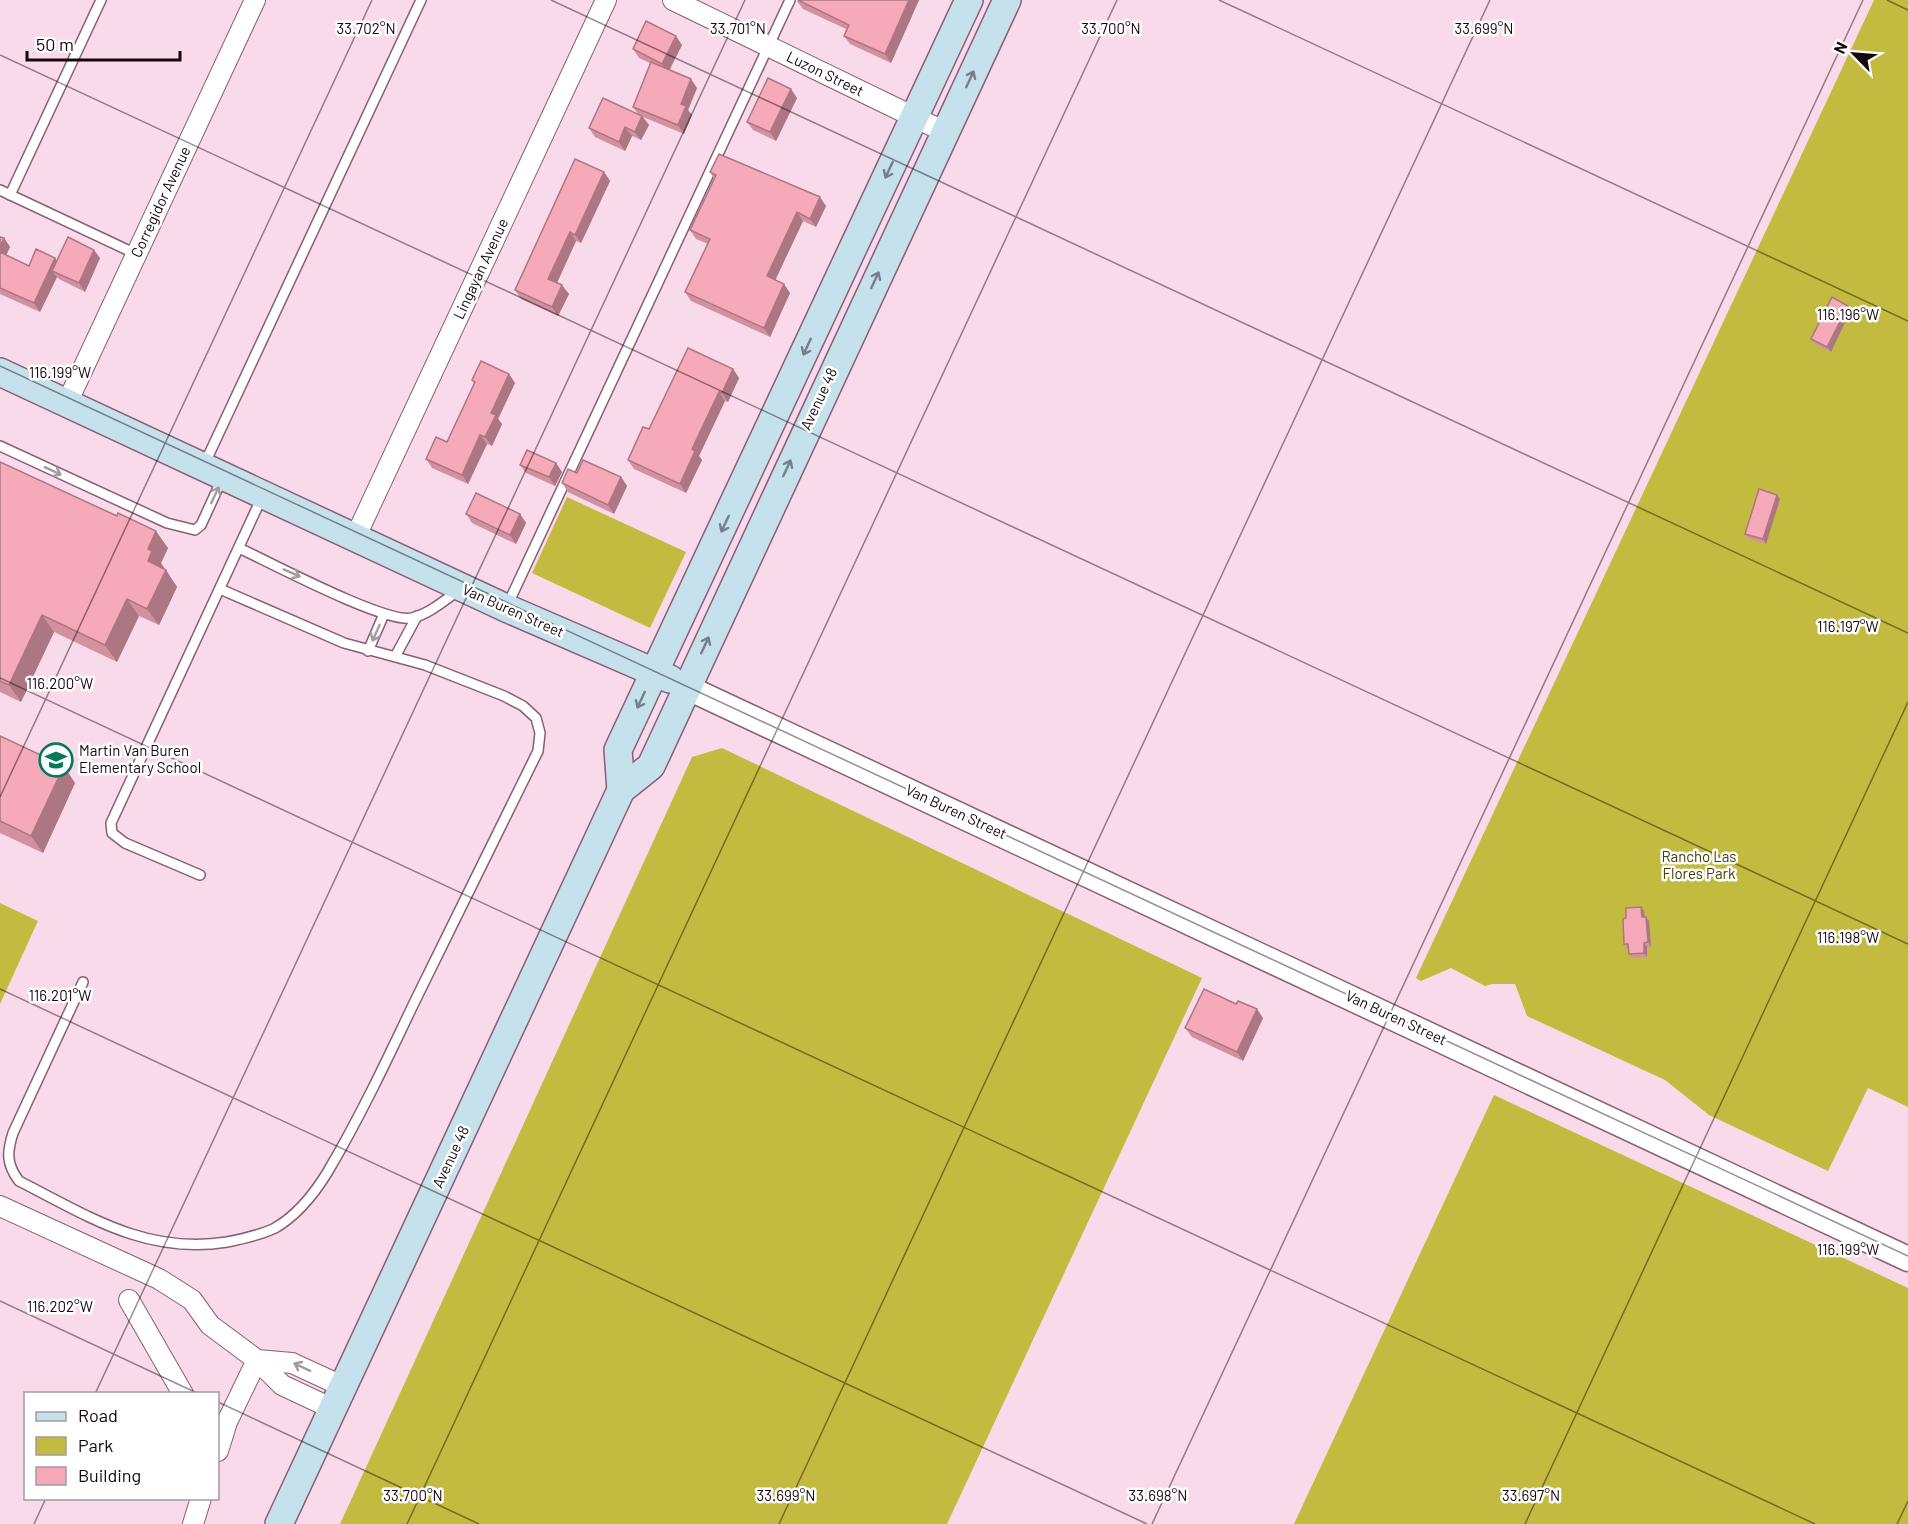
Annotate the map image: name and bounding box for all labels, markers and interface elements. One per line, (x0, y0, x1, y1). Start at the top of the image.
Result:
text: 33.702°N (336, 19, 396, 37)
text: 33.701°N (710, 19, 766, 37)
text: 33.700°N (1081, 19, 1141, 37)
text: 33.699°N (1455, 19, 1513, 37)
scale bar (27, 24, 180, 62)
north arrow (1824, 24, 1884, 84)
text: 50 m (36, 33, 74, 55)
text: N (1829, 39, 1851, 56)
street label: Luzon Street (784, 47, 867, 99)
one-way arrow (964, 71, 976, 89)
street label: Corregidor Avenue (126, 143, 194, 260)
one-way arrow (883, 161, 895, 179)
street label: Lingayan Avenue (449, 215, 511, 322)
one-way arrow (870, 271, 882, 289)
text: 116.196°W (1817, 305, 1879, 323)
one-way arrow (800, 338, 812, 356)
text: 116.199°W (29, 363, 91, 381)
street label: Avenue 48 (796, 365, 840, 433)
one-way arrow (782, 460, 794, 478)
one-way arrow (44, 465, 62, 477)
one-way arrow (209, 487, 221, 505)
one-way arrow (718, 514, 730, 532)
one-way arrow (283, 568, 301, 579)
street label: Van Buren Street (460, 580, 567, 641)
text: 116.197°W (1817, 617, 1879, 635)
one-way arrow (370, 623, 382, 641)
one-way arrow (700, 636, 712, 654)
text: 116.200°W (27, 674, 93, 692)
one-way arrow (635, 691, 647, 709)
place label: Martin Van Buren Elementary School (79, 741, 201, 776)
school or university icon: Martin Van Buren Elementary School (38, 742, 74, 778)
street label: Van Buren Street (903, 780, 1010, 842)
park label: Rancho Las Flores Park (1661, 847, 1737, 882)
text: 116.198°W (1817, 928, 1879, 946)
text: 116.201°W (29, 986, 91, 1004)
street label: Van Buren Street (1343, 986, 1450, 1048)
street label: Avenue 48 (428, 1123, 472, 1191)
text: 116.199°W (1817, 1240, 1879, 1258)
text: 116.202°W (27, 1297, 93, 1315)
one-way arrow (294, 1361, 312, 1373)
legend (24, 1392, 219, 1500)
text: Road (78, 1404, 118, 1426)
text: Park (78, 1434, 113, 1456)
text: Building (78, 1464, 141, 1486)
text: 33.700°N (383, 1486, 443, 1504)
text: 33.699°N (757, 1486, 815, 1504)
text: 33.698°N (1129, 1486, 1187, 1504)
text: 33.697°N (1502, 1486, 1560, 1504)

